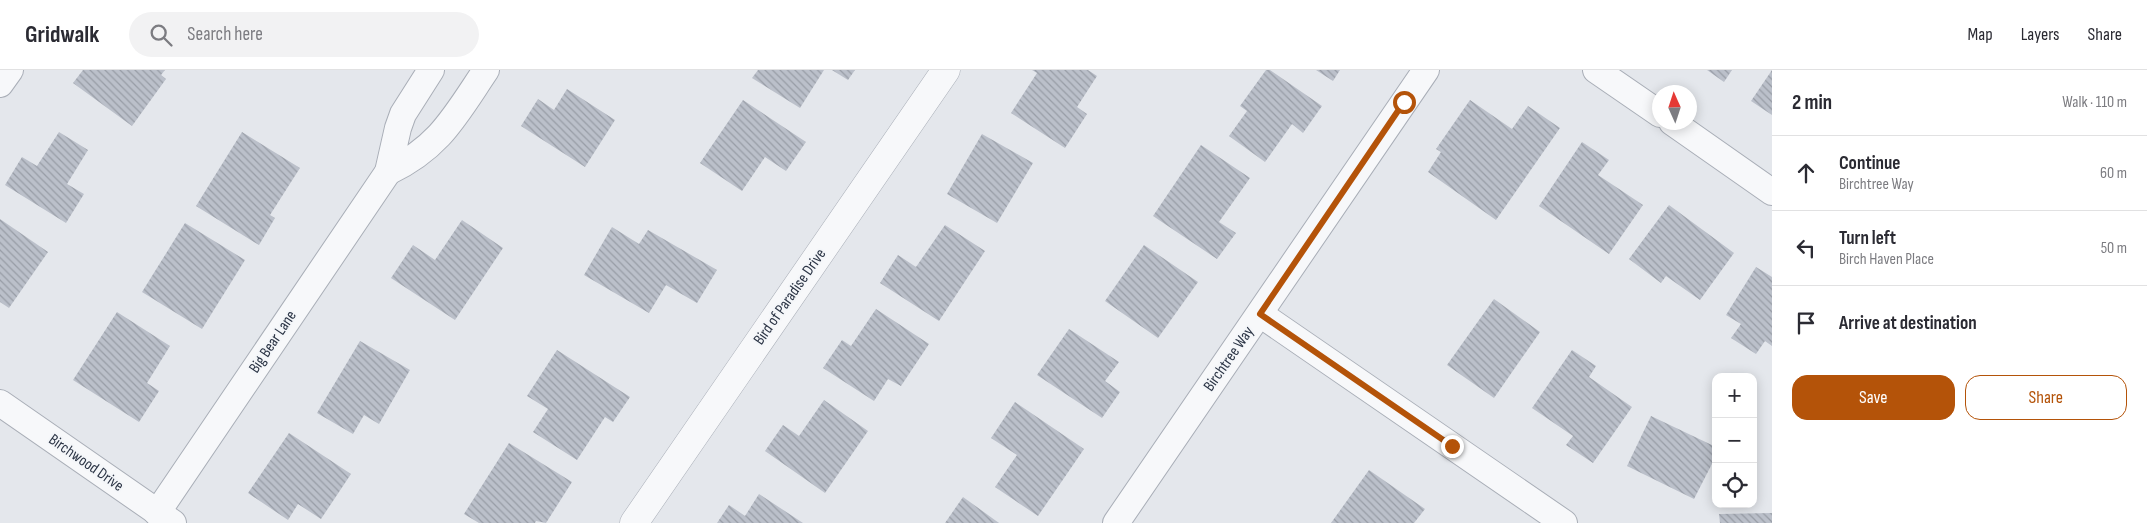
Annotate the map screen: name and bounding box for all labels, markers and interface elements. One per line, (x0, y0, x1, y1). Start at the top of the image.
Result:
search box (129, 12, 479, 57)
text: Gridwalk (25, 20, 99, 49)
icon: search (147, 21, 175, 49)
text: Search here (187, 23, 263, 46)
text: Map (1968, 24, 1993, 45)
text: Layers (2021, 24, 2060, 45)
text: Share (2088, 24, 2122, 45)
north arrow (1652, 85, 1697, 130)
text: 2 min (1792, 90, 1832, 115)
route start (1393, 91, 1416, 114)
text: Walk · 110 m (2062, 93, 2127, 112)
text: Continue (1839, 152, 1900, 175)
icon: ahead (1792, 159, 1820, 187)
text: 60 m (2100, 164, 2127, 183)
text: Birchtree Way (1839, 175, 1914, 194)
text: Turn left (1839, 227, 1896, 250)
icon: left (1792, 234, 1820, 262)
text: 50 m (2101, 239, 2127, 258)
street label: Bird of Paradise Drive (750, 245, 830, 349)
text: Birch Haven Place (1839, 250, 1934, 269)
street label: Big Bear Lane (245, 307, 301, 377)
icon: arrive (1792, 309, 1820, 337)
text: Arrive at destination (1839, 312, 1977, 335)
street label: Birchtree Way (1200, 323, 1258, 395)
map controls (1712, 373, 1757, 508)
button: + (1712, 373, 1757, 418)
button: Save (1792, 375, 1955, 420)
button: Share (1965, 375, 2127, 420)
button: − (1712, 418, 1757, 463)
street label: Birchwood Drive (45, 430, 127, 496)
route end (1441, 435, 1464, 458)
button: locate (1712, 463, 1757, 508)

